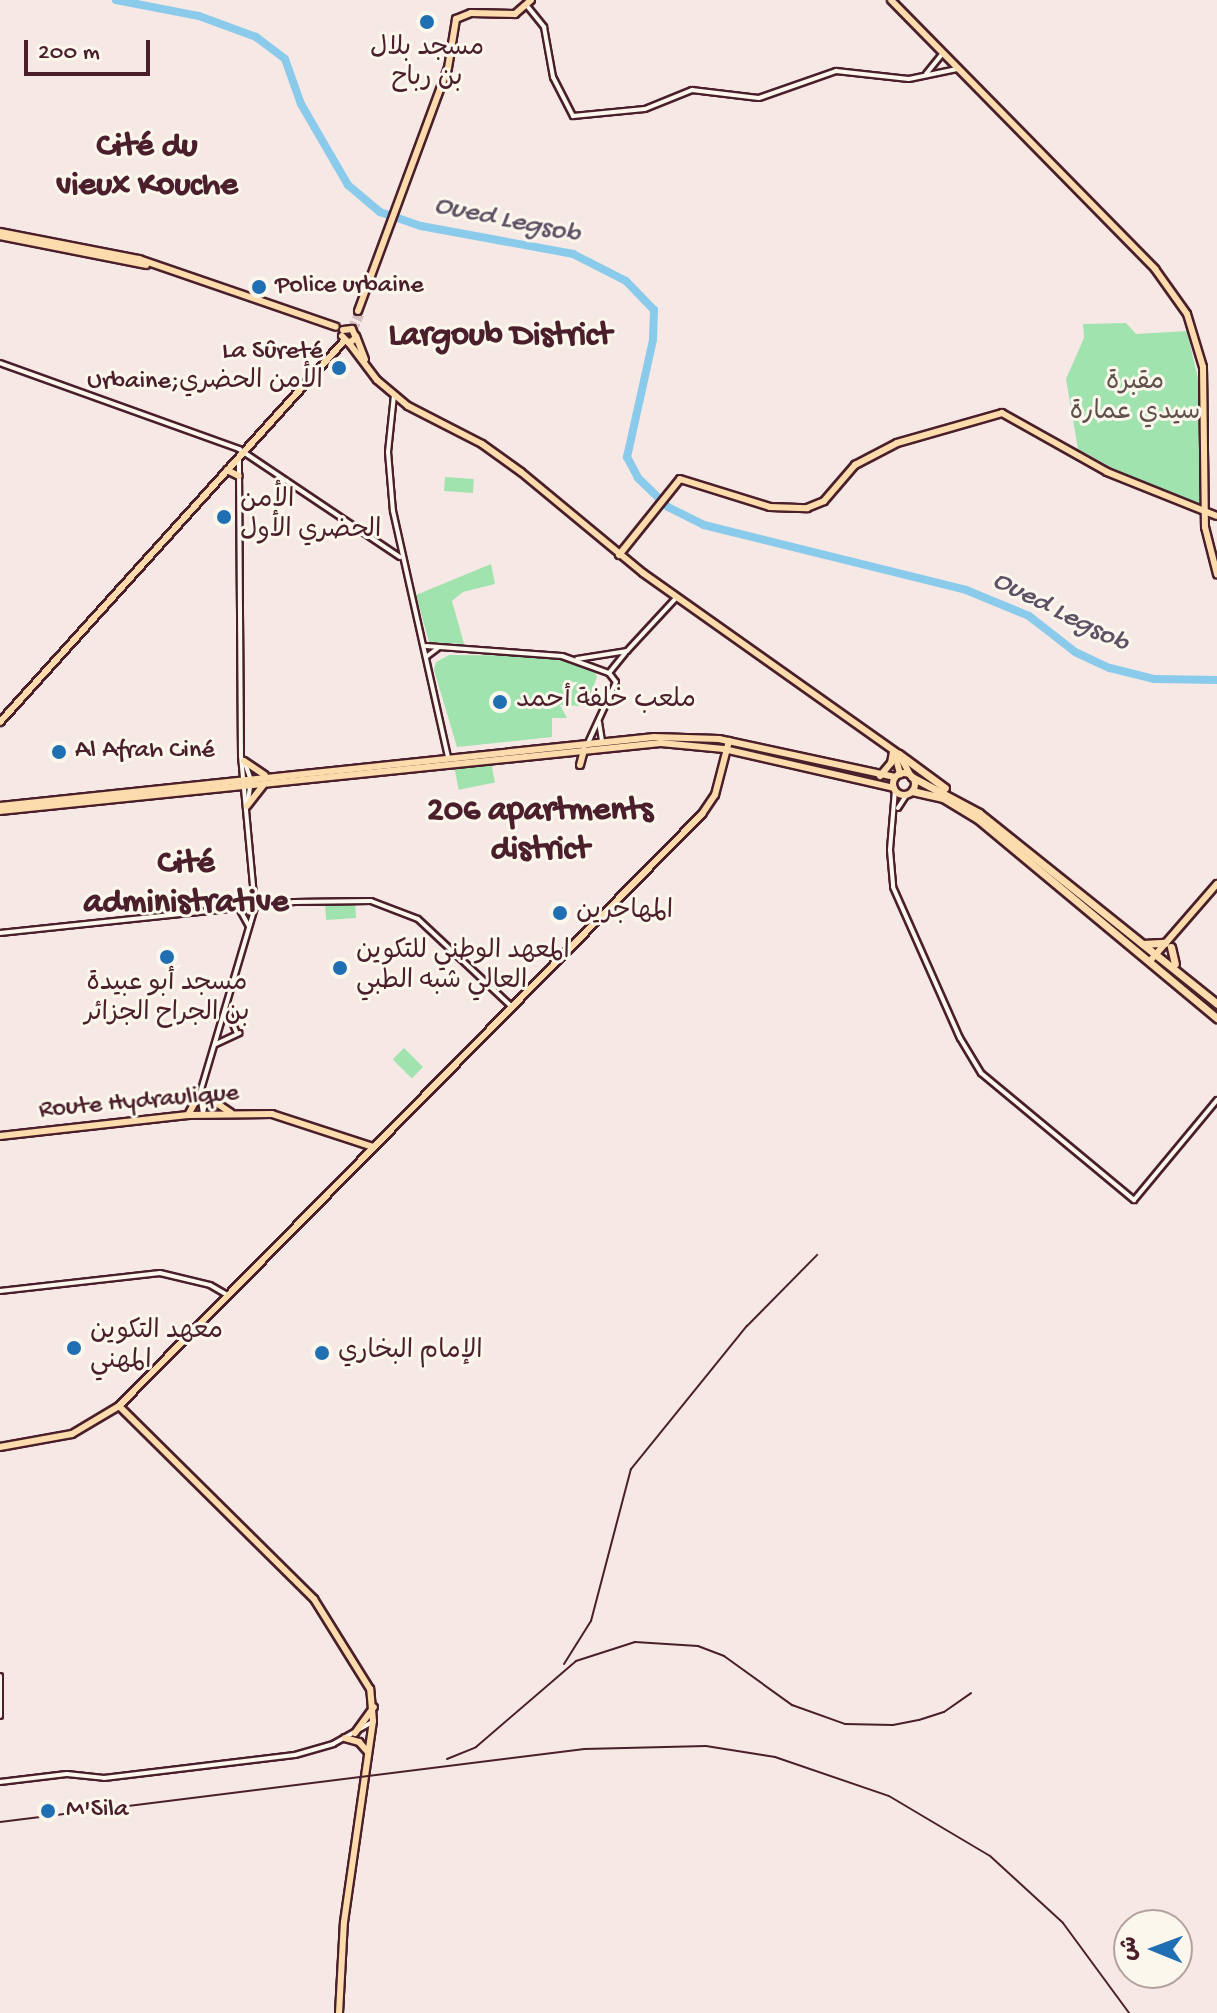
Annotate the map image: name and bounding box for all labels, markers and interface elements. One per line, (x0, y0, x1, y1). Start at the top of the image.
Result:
marker: مسجد بلال بن رباح (418, 13, 436, 31)
scale bar (28, 24, 154, 74)
place label: مسجد بلال بن رباح (370, 34, 484, 96)
text: 200 m (38, 39, 100, 68)
district label: Cité du vieux Kouche (56, 128, 238, 208)
water label: Oued Legsob (431, 189, 583, 253)
place label: Police urbaine (275, 271, 424, 303)
marker: Police urbaine (250, 278, 268, 296)
district label: Largoub District (388, 318, 612, 358)
place label: La Sûreté Urbaine;الأمن الحضري (87, 337, 323, 398)
marker: La Sûreté Urbaine;الأمن الحضري (330, 359, 348, 377)
park label: مقبرة سيدي عمارة (1070, 368, 1200, 430)
place label: الأمن الحضري الأول (240, 486, 381, 548)
marker: الأمن الحضري الأول (215, 508, 233, 526)
water label: Oued Legsob (987, 564, 1133, 662)
place label: ملعب خلفة أحمد (516, 686, 696, 718)
marker: ملعب خلفة أحمد (491, 693, 509, 711)
place label: Al Afrah Ciné (75, 736, 215, 768)
marker: Al Afrah Ciné (50, 743, 68, 761)
district label: 206 apartments district (427, 792, 653, 872)
district label: Cité administrative (84, 845, 288, 924)
place label: المهاجرين (576, 897, 673, 929)
marker: المهاجرين (551, 904, 569, 922)
place label: المعهد الوطني للتكوين العالي شبه الطبي (356, 937, 570, 998)
marker: مسجد أبو عبيدة بن الجراح الجزائر (158, 948, 176, 966)
marker: المعهد الوطني للتكوين العالي شبه الطبي (331, 959, 349, 977)
place label: مسجد أبو عبيدة بن الجراح الجزائر (85, 969, 249, 1030)
street label: Route Hydraulique (38, 1079, 240, 1127)
place label: معهد التكوين المهني (90, 1317, 223, 1378)
place label: الإمام البخاري (338, 1337, 483, 1369)
marker: معهد التكوين المهني (65, 1339, 83, 1357)
marker: الإمام البخاري (313, 1344, 331, 1362)
place label: M'Sila (66, 1795, 128, 1827)
marker: M'Sila (37, 1800, 59, 1822)
north arrow (1113, 1909, 1193, 1989)
text: ش (1118, 1936, 1144, 1961)

